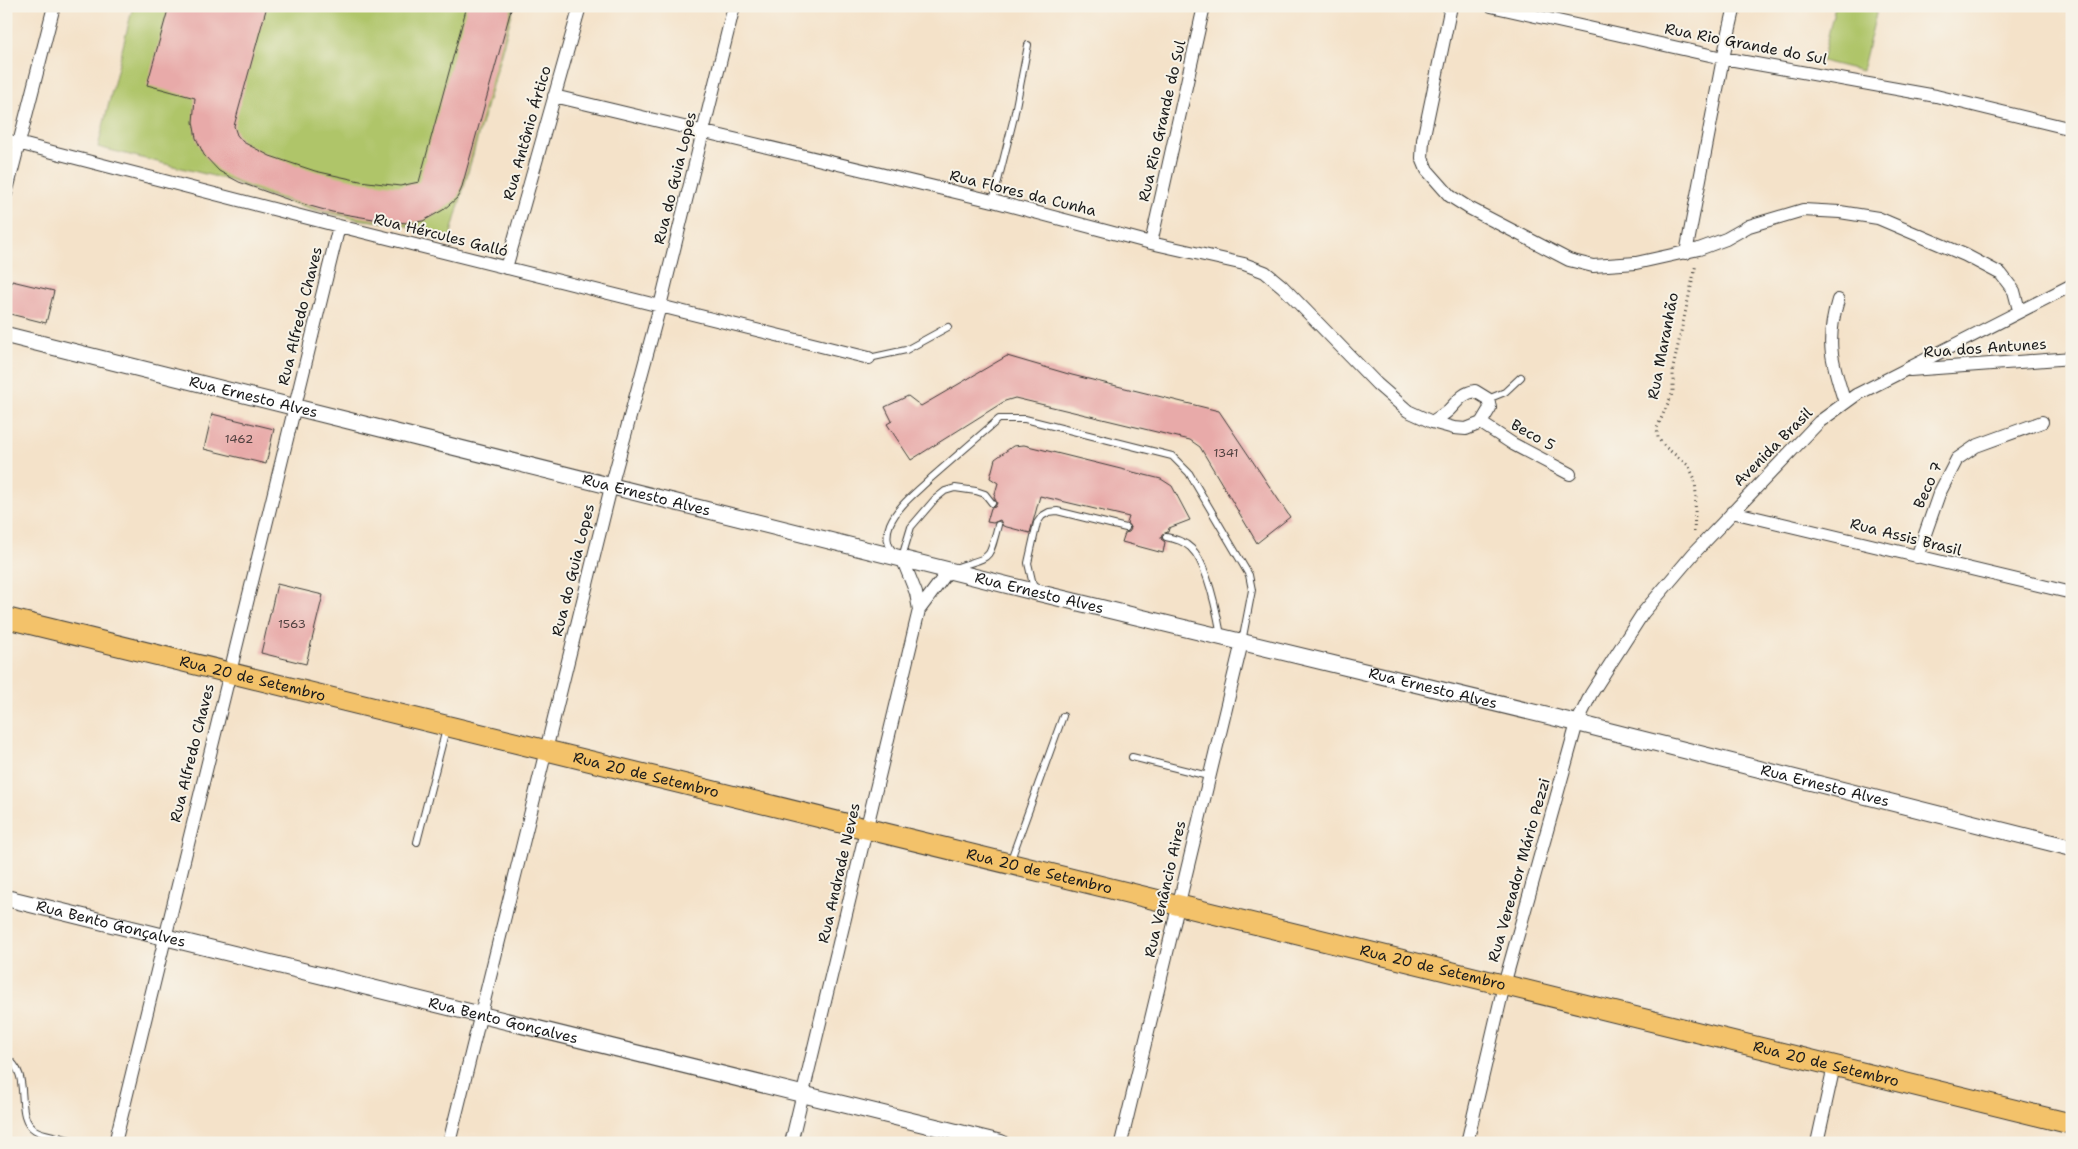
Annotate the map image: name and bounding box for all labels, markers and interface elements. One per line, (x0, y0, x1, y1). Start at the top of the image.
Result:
street label: Rua Rio Grande do Sul (1663, 18, 1829, 70)
street label: Rua Rio Grande do Sul (1134, 38, 1190, 204)
street label: Rua Antônio Ártico (497, 63, 556, 203)
street label: Rua do Guia Lopes (649, 110, 701, 246)
street label: Rua Flores da Cunha (948, 165, 1099, 221)
street label: Rua Hércules Galló (372, 209, 510, 261)
street label: Rua Alfredo Chaves (273, 245, 327, 387)
street label: Rua Maranhão (1643, 291, 1683, 401)
street label: Rua dos Antunes (1923, 334, 2047, 362)
street label: Rua Ernesto Alves (187, 371, 320, 422)
street label: Avenida Brasil (1729, 403, 1817, 491)
street label: Beco 5 (1507, 415, 1559, 455)
house number: 1462 (225, 431, 253, 447)
house number: 1341 (1213, 445, 1239, 461)
street label: Beco 7 (1909, 459, 1947, 511)
street label: Rua Ernesto Alves (580, 469, 713, 521)
street label: Rua do Guia Lopes (547, 502, 599, 638)
street label: Rua Assis Brasil (1848, 513, 1964, 561)
street label: Rua Ernesto Alves (973, 567, 1106, 618)
house number: 1563 (278, 616, 306, 632)
street label: Rua 20 de Setembro (178, 651, 328, 706)
street label: Rua Ernesto Alves (1366, 663, 1499, 713)
street label: Rua Alfredo Chaves (165, 682, 219, 824)
street label: Rua 20 de Setembro (571, 747, 721, 802)
street label: Rua Ernesto Alves (1759, 760, 1891, 811)
street label: Rua Vereador Mário Pezzi (1483, 776, 1555, 964)
street label: Rua Andrade Neves (813, 801, 865, 945)
street label: Rua Venâncio Aires (1140, 819, 1190, 959)
street label: Rua 20 de Setembro (964, 844, 1114, 899)
street label: Rua Bento Gonçalves (34, 896, 188, 952)
street label: Rua 20 de Setembro (1358, 940, 1508, 995)
street label: Rua Bento Gonçalves (426, 992, 580, 1048)
street label: Rua 20 de Setembro (1751, 1036, 1901, 1091)

